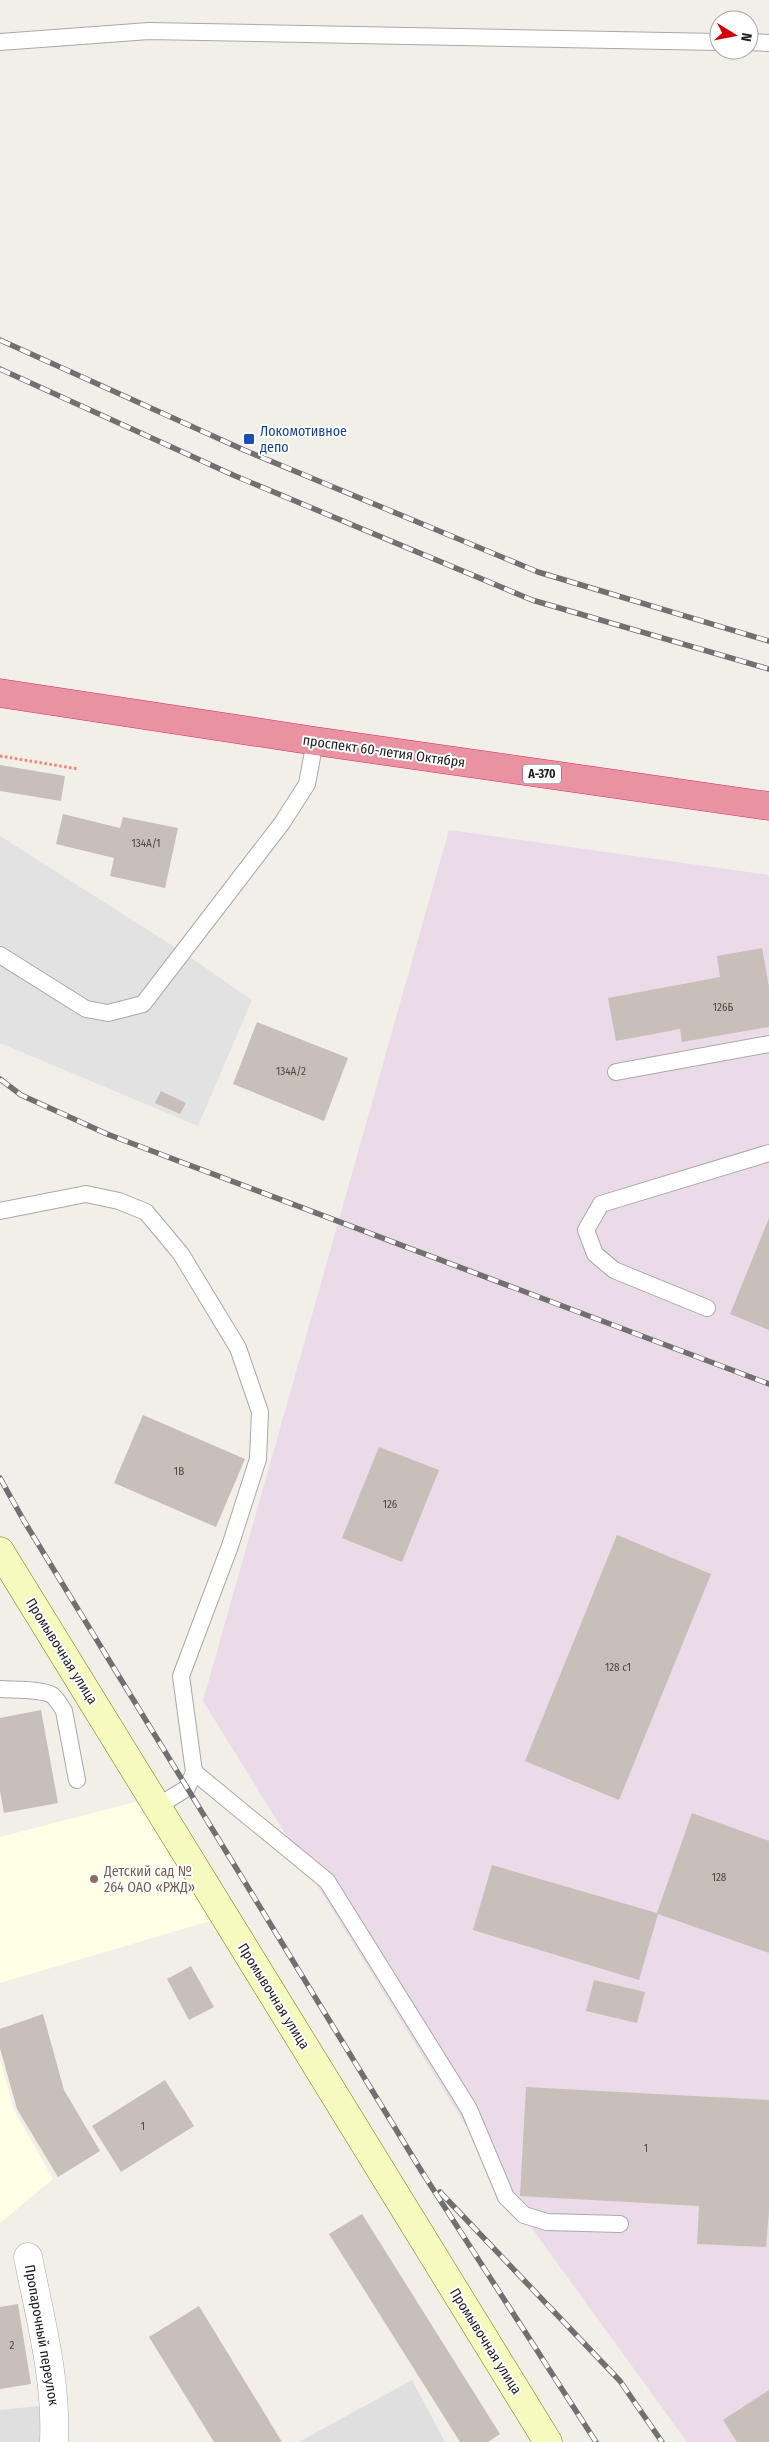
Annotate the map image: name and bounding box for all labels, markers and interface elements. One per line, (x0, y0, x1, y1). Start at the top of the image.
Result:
north arrow (709, 10, 759, 60)
text: N (737, 32, 755, 43)
place label: Локомотивное депо (260, 423, 347, 456)
marker: Локомотивное депо (242, 432, 256, 446)
street label: проспект 60-летия Октября (302, 732, 466, 771)
road number: А-370 (523, 764, 561, 784)
house number: 134А/1 (131, 837, 161, 850)
house number: 126Б (713, 1001, 733, 1014)
house number: 134А/2 (276, 1065, 306, 1078)
house number: 1В (174, 1465, 184, 1478)
house number: 126 (383, 1498, 398, 1511)
street label: Промывочная улица (22, 1595, 101, 1708)
house number: 128 с1 (605, 1661, 631, 1674)
place label: Детский сад № 264 ОАО «РЖД» (103, 1863, 195, 1896)
house number: 128 (712, 1871, 727, 1884)
marker: Детский сад № 264 ОАО «РЖД» (88, 1873, 100, 1885)
street label: Промывочная улица (234, 1940, 313, 2053)
house number: 1 (141, 2120, 145, 2133)
house number: 1 (644, 2142, 648, 2155)
street label: Пропарочный переулок (21, 2263, 62, 2407)
street label: Промывочная улица (446, 2285, 525, 2398)
house number: 2 (10, 2339, 15, 2352)

